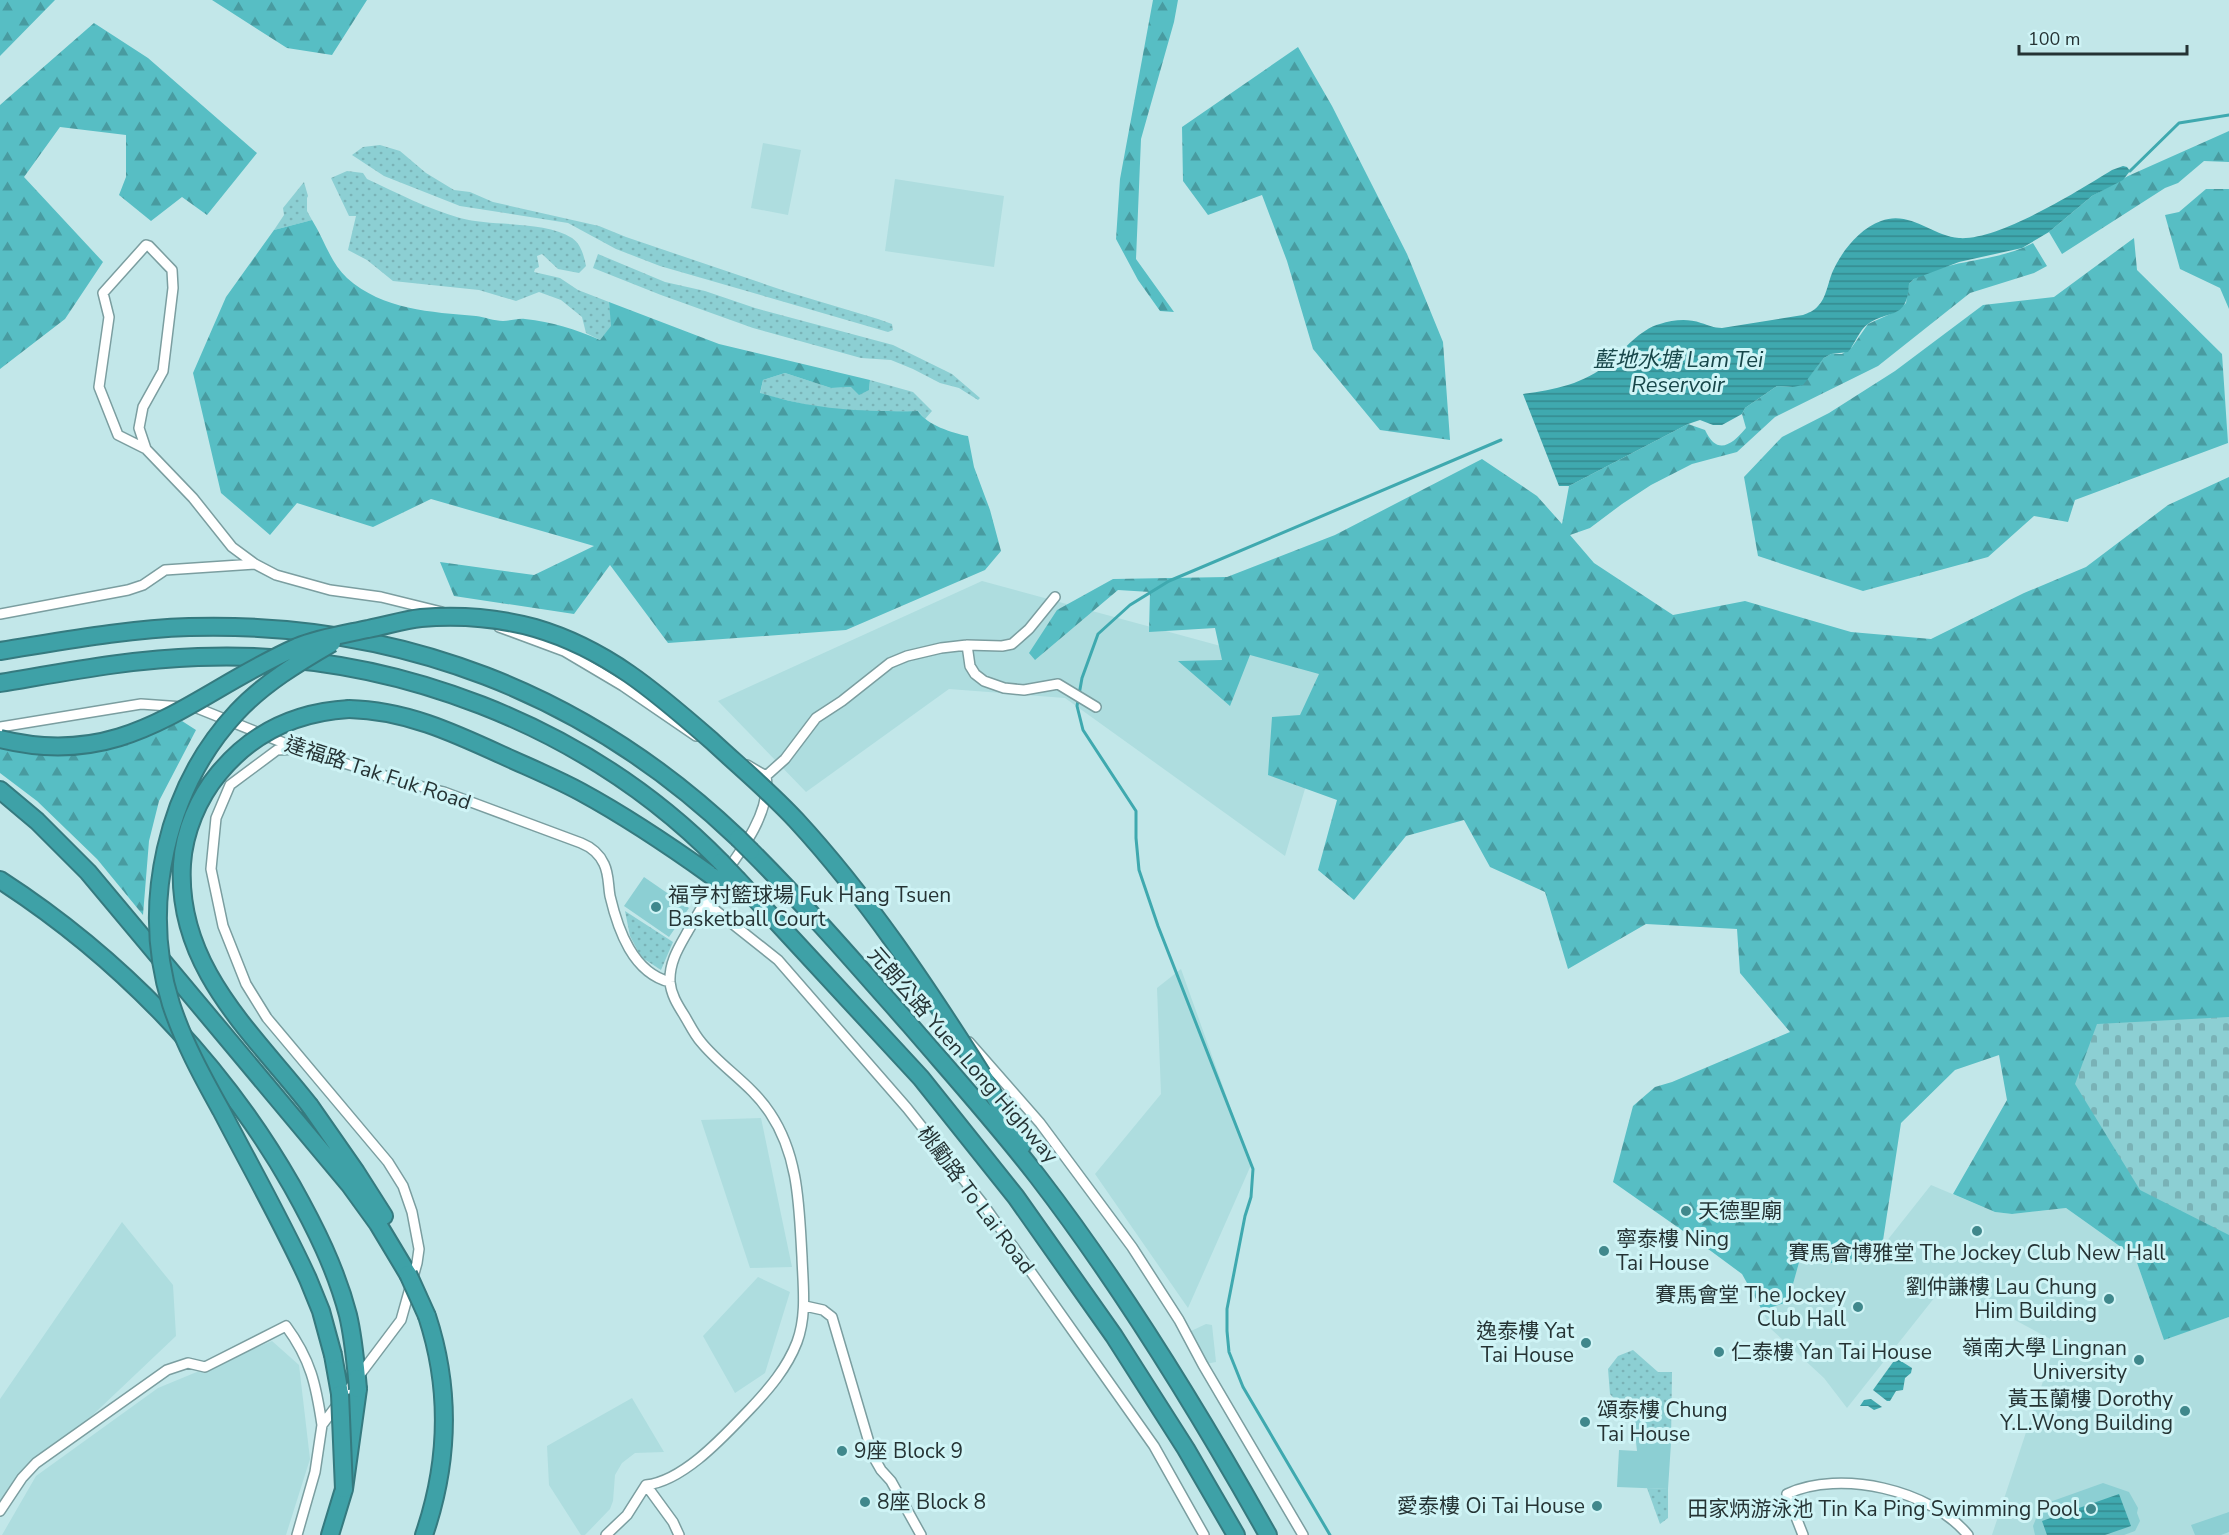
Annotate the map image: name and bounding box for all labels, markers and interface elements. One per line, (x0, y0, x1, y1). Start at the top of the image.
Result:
scale bar (2019, 18, 2187, 56)
text: 100 m (2028, 27, 2080, 51)
water label: 藍地水塘 Lam Tei Reservoir (1593, 345, 1764, 400)
street label: 達福路 Tak Fuk Road (281, 730, 475, 816)
place label: 福亨村籃球場 Fuk Hang Tsuen Basketball Court (668, 881, 951, 933)
marker: 福亨村籃球場 Fuk Hang Tsuen Basketball Court (649, 900, 663, 914)
street label: 元朗公路 Yuen Long Highway (861, 941, 1065, 1169)
street label: 桃勵路 To Lai Road (911, 1120, 1041, 1280)
place label: 天德聖廟 (1698, 1197, 1782, 1225)
marker: 天德聖廟 (1679, 1204, 1693, 1218)
marker: 賽馬會博雅堂 The Jockey Club New Hall (1970, 1224, 1984, 1238)
place label: 寧泰樓 Ning Tai House (1616, 1225, 1729, 1277)
place label: 賽馬會博雅堂 The Jockey Club New Hall (1788, 1239, 2166, 1267)
marker: 寧泰樓 Ning Tai House (1597, 1244, 1611, 1258)
place label: 劉仲謙樓 Lau Chung Him Building (1906, 1273, 2097, 1325)
place label: 賽馬會堂 The Jockey Club Hall (1655, 1281, 1847, 1333)
marker: 劉仲謙樓 Lau Chung Him Building (2102, 1292, 2116, 1306)
marker: 賽馬會堂 The Jockey Club Hall (1851, 1300, 1865, 1314)
place label: 逸泰樓 Yat Tai House (1476, 1317, 1575, 1369)
place label: 嶺南大學 Lingnan University (1962, 1334, 2127, 1386)
marker: 逸泰樓 Yat Tai House (1579, 1336, 1593, 1350)
place label: 仁泰樓 Yan Tai House (1731, 1338, 1932, 1366)
marker: 仁泰樓 Yan Tai House (1712, 1345, 1726, 1359)
marker: 嶺南大學 Lingnan University (2132, 1353, 2146, 1367)
place label: 黃玉蘭樓 Dorothy Y.L.Wong Building (1999, 1385, 2173, 1437)
place label: 頌泰樓 Chung Tai House (1597, 1396, 1727, 1448)
marker: 黃玉蘭樓 Dorothy Y.L.Wong Building (2178, 1404, 2192, 1418)
marker: 頌泰樓 Chung Tai House (1578, 1415, 1592, 1429)
place label: 9座 Block 9 (854, 1437, 963, 1465)
marker: 9座 Block 9 (835, 1444, 849, 1458)
place label: 8座 Block 8 (877, 1488, 986, 1516)
place label: 愛泰樓 Oi Tai House (1397, 1492, 1585, 1520)
marker: 8座 Block 8 (858, 1495, 872, 1509)
place label: 田家炳游泳池 Tin Ka Ping Swimming Pool (1687, 1495, 2080, 1523)
marker: 愛泰樓 Oi Tai House (1590, 1499, 1604, 1513)
marker: 田家炳游泳池 Tin Ka Ping Swimming Pool (2084, 1502, 2098, 1516)

